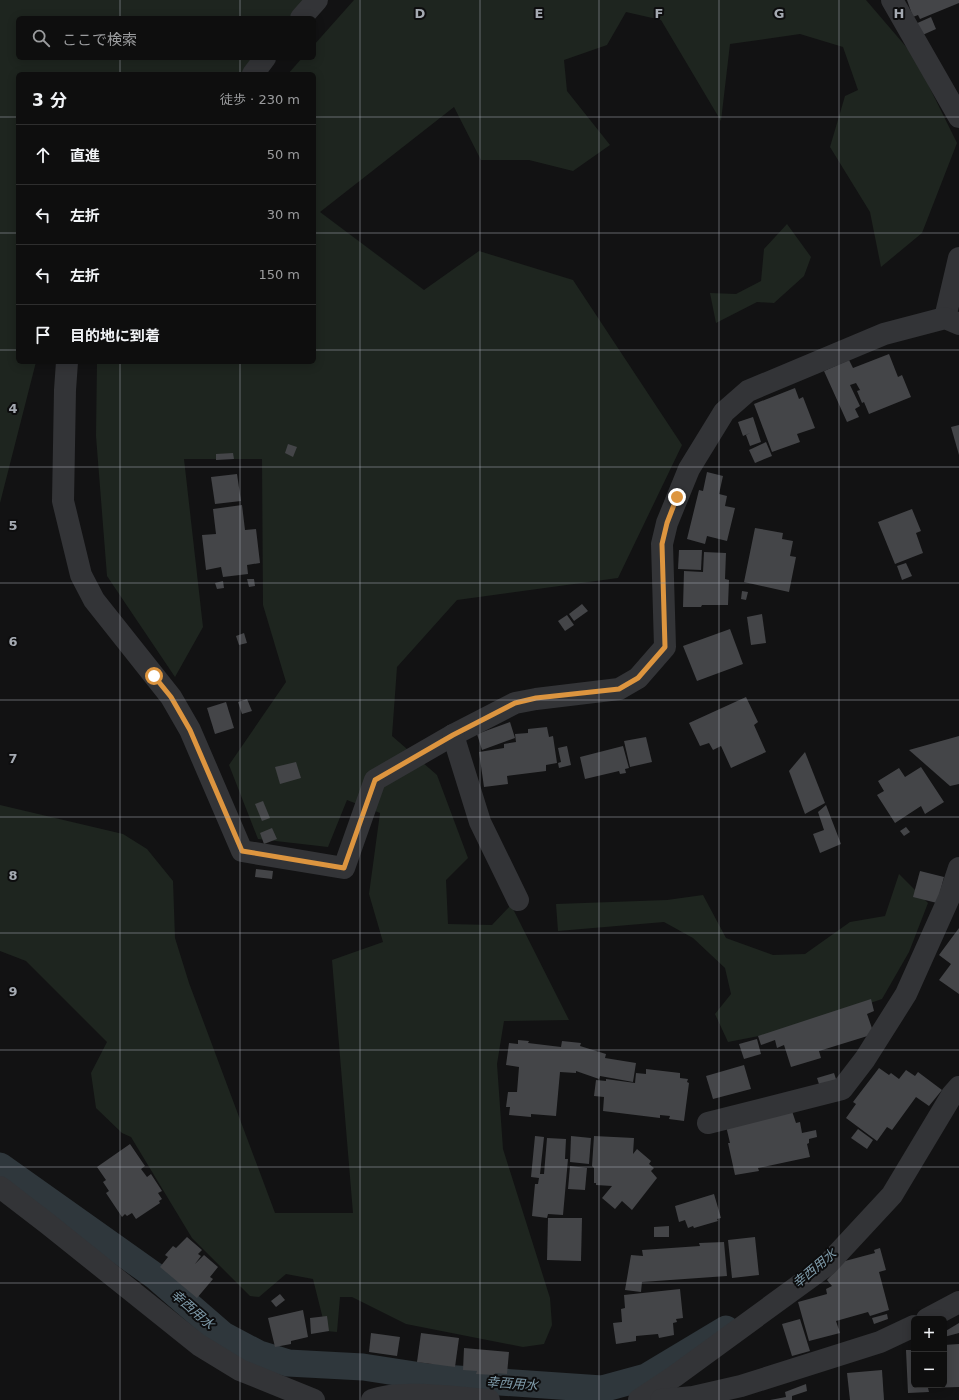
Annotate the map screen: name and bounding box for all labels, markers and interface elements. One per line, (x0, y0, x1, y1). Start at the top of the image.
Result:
text: D (415, 6, 426, 21)
text: E (535, 6, 543, 21)
text: F (655, 6, 663, 21)
text: G (774, 6, 784, 21)
text: H (894, 6, 904, 21)
search box (16, 16, 316, 60)
icon: search (30, 27, 52, 49)
text: ここで検索 (62, 31, 137, 49)
text: 3 分 (32, 90, 67, 110)
text: 徒歩 · 230 m (220, 92, 300, 107)
icon: ahead (32, 144, 54, 166)
text: 直進 (70, 147, 100, 165)
text: 50 m (267, 147, 300, 162)
icon: left (32, 204, 54, 226)
text: 左折 (70, 207, 100, 225)
text: 30 m (267, 207, 300, 222)
icon: left (32, 264, 54, 286)
text: 左折 (70, 267, 100, 285)
text: 150 m (258, 267, 300, 282)
icon: arrive (32, 324, 54, 346)
text: 目的地に到着 (70, 327, 160, 345)
text: 4 (8, 401, 18, 416)
route end (668, 488, 686, 506)
text: 5 (8, 518, 18, 533)
text: 6 (8, 634, 18, 649)
route start (145, 667, 163, 685)
text: 7 (8, 751, 18, 766)
text: 8 (8, 868, 18, 883)
text: 9 (8, 984, 18, 999)
water label: 幸西用水 (790, 1245, 841, 1291)
water label: 幸西用水 (168, 1287, 219, 1333)
map controls (911, 1316, 947, 1388)
button: + (911, 1316, 947, 1352)
button: − (911, 1352, 947, 1388)
water label: 幸西用水 (485, 1374, 540, 1393)

